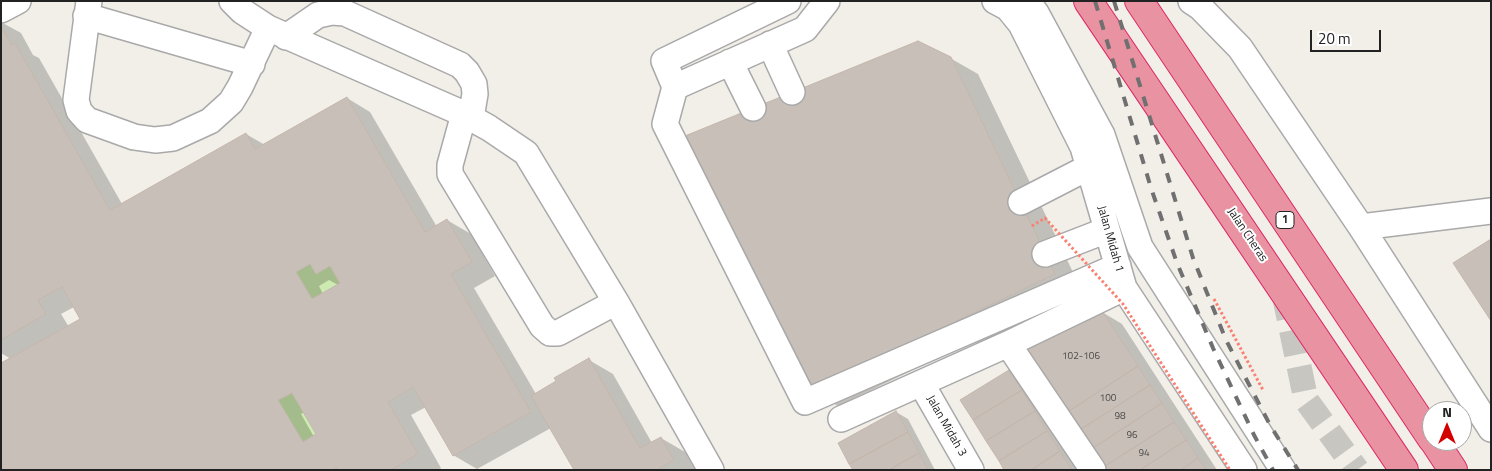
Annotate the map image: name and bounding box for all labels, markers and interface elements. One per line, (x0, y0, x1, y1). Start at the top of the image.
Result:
scale bar (1312, 20, 1383, 52)
text: 20 m (1318, 27, 1351, 50)
street label: Jalan Midah 1 (1094, 204, 1126, 274)
street label: Jalan Cheras (1224, 205, 1270, 265)
road number: 1 (1276, 212, 1294, 228)
house number: 102-106 (1062, 351, 1100, 363)
street label: Jalan Midah 3 (923, 393, 969, 459)
house number: 100 (1100, 393, 1116, 405)
north arrow (1422, 401, 1472, 451)
text: N (1442, 401, 1452, 422)
house number: 98 (1114, 411, 1126, 423)
house number: 96 (1126, 430, 1138, 442)
house number: 94 (1138, 448, 1150, 460)

